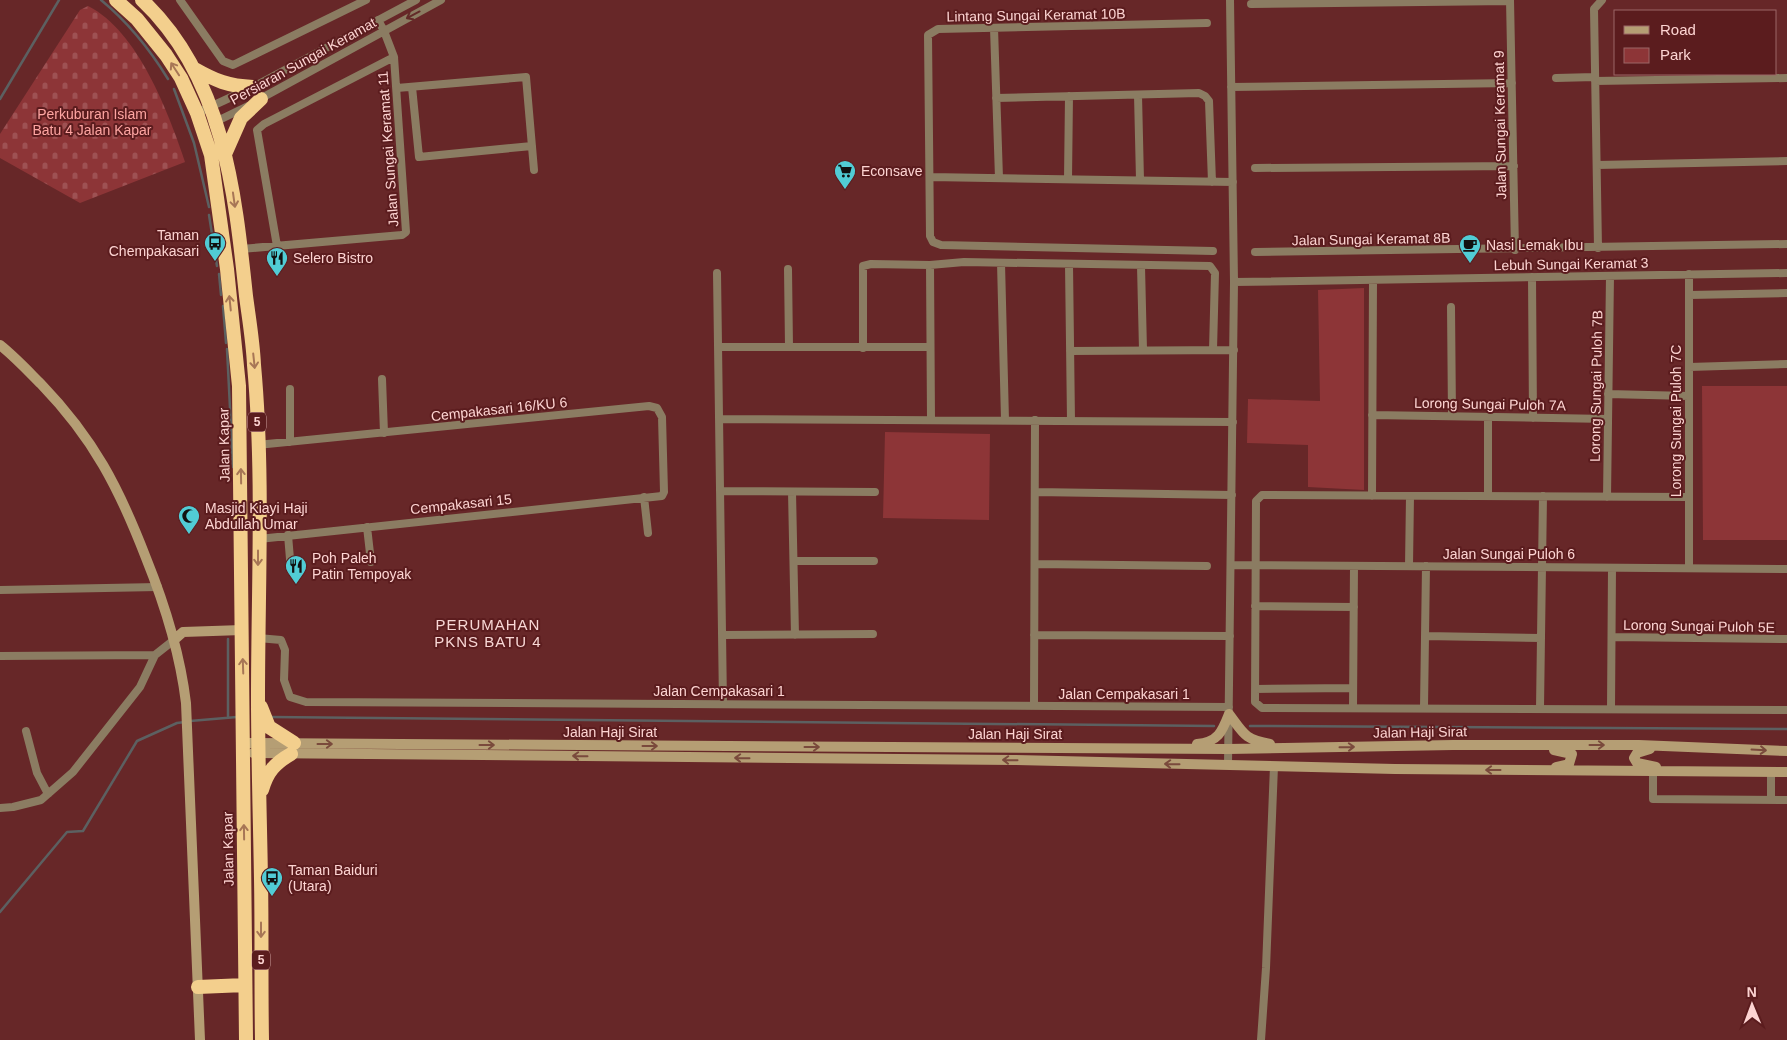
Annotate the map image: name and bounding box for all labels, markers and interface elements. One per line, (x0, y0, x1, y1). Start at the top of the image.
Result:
street label: Lintang Sungai Keramat 10B (946, 5, 1126, 25)
legend (1614, 10, 1777, 75)
one-way arrow (406, 11, 420, 21)
street label: Persiaran Sungai Keramat (227, 14, 379, 108)
text: Road (1660, 21, 1696, 38)
text: Park (1660, 46, 1691, 63)
street label: Jalan Sungai Keramat 9 (1491, 50, 1509, 200)
one-way arrow (170, 62, 181, 76)
street label: Jalan Sungai Keramat 11 (375, 70, 401, 227)
park label: Perkuburan Islam Batu 4 Jalan Kapar (32, 106, 152, 138)
supermarket icon: Econsave (833, 159, 857, 190)
place label: Econsave (861, 163, 923, 179)
one-way arrow (229, 191, 239, 207)
place label: Taman Chempakasari (109, 227, 199, 259)
street label: Jalan Sungai Keramat 8B (1291, 230, 1451, 248)
bus stop icon: Taman Chempakasari (203, 231, 227, 262)
cafe icon: Nasi Lemak Ibu (1458, 233, 1482, 264)
place label: Nasi Lemak Ibu (1486, 237, 1583, 253)
restaurant icon: Selero Bistro (265, 246, 289, 277)
place label: Selero Bistro (293, 250, 373, 266)
street label: Lebuh Sungai Keramat 3 (1493, 255, 1649, 273)
one-way arrow (225, 295, 235, 311)
street label: Lorong Sungai Puloh 7B (1587, 310, 1605, 462)
street label: Lorong Sungai Puloh 7C (1668, 345, 1684, 497)
one-way arrow (249, 353, 259, 369)
street label: Cempakasari 16/KU 6 (430, 394, 568, 424)
street label: Lorong Sungai Puloh 7A (1414, 395, 1567, 413)
street label: Jalan Kapar (215, 407, 233, 482)
road number: 5 (248, 412, 266, 432)
one-way arrow (236, 468, 246, 484)
street label: Cempakasari 15 (409, 491, 513, 517)
place label: Masjid Kiayi Haji Abdullah Umar (205, 500, 308, 532)
mosque icon: Masjid Kiayi Haji Abdullah Umar (177, 504, 201, 535)
street label: Jalan Sungai Puloh 6 (1443, 546, 1575, 562)
one-way arrow (254, 550, 263, 566)
place label: Poh Paleh Patin Tempoyak (312, 550, 412, 582)
restaurant icon: Poh Paleh Patin Tempoyak (284, 554, 308, 585)
district label: PERUMAHAN PKNS BATU 4 (434, 616, 542, 650)
street label: Lorong Sungai Puloh 5E (1623, 617, 1775, 635)
one-way arrow (238, 658, 247, 674)
street label: Jalan Cempakasari 1 (653, 683, 785, 699)
street label: Jalan Cempakasari 1 (1058, 686, 1190, 702)
street label: Jalan Haji Sirat (1373, 723, 1467, 741)
street label: Jalan Haji Sirat (563, 724, 657, 740)
street label: Jalan Haji Sirat (968, 726, 1062, 742)
one-way arrow (316, 739, 332, 748)
one-way arrow (479, 740, 495, 749)
one-way arrow (1588, 740, 1605, 750)
one-way arrow (641, 741, 657, 751)
one-way arrow (804, 742, 820, 752)
one-way arrow (1339, 743, 1355, 752)
one-way arrow (1751, 745, 1767, 754)
one-way arrow (572, 751, 588, 761)
one-way arrow (735, 753, 751, 763)
one-way arrow (1002, 756, 1018, 765)
one-way arrow (1165, 759, 1181, 769)
one-way arrow (1486, 765, 1502, 775)
street label: Jalan Kapar (219, 811, 237, 886)
one-way arrow (239, 825, 249, 841)
place label: Taman Baiduri (Utara) (288, 862, 378, 894)
bus stop icon: Taman Baiduri (Utara) (260, 866, 284, 897)
one-way arrow (256, 921, 266, 937)
road number: 5 (252, 950, 270, 970)
north arrow (1727, 980, 1777, 1030)
text: N (1747, 984, 1757, 1000)

